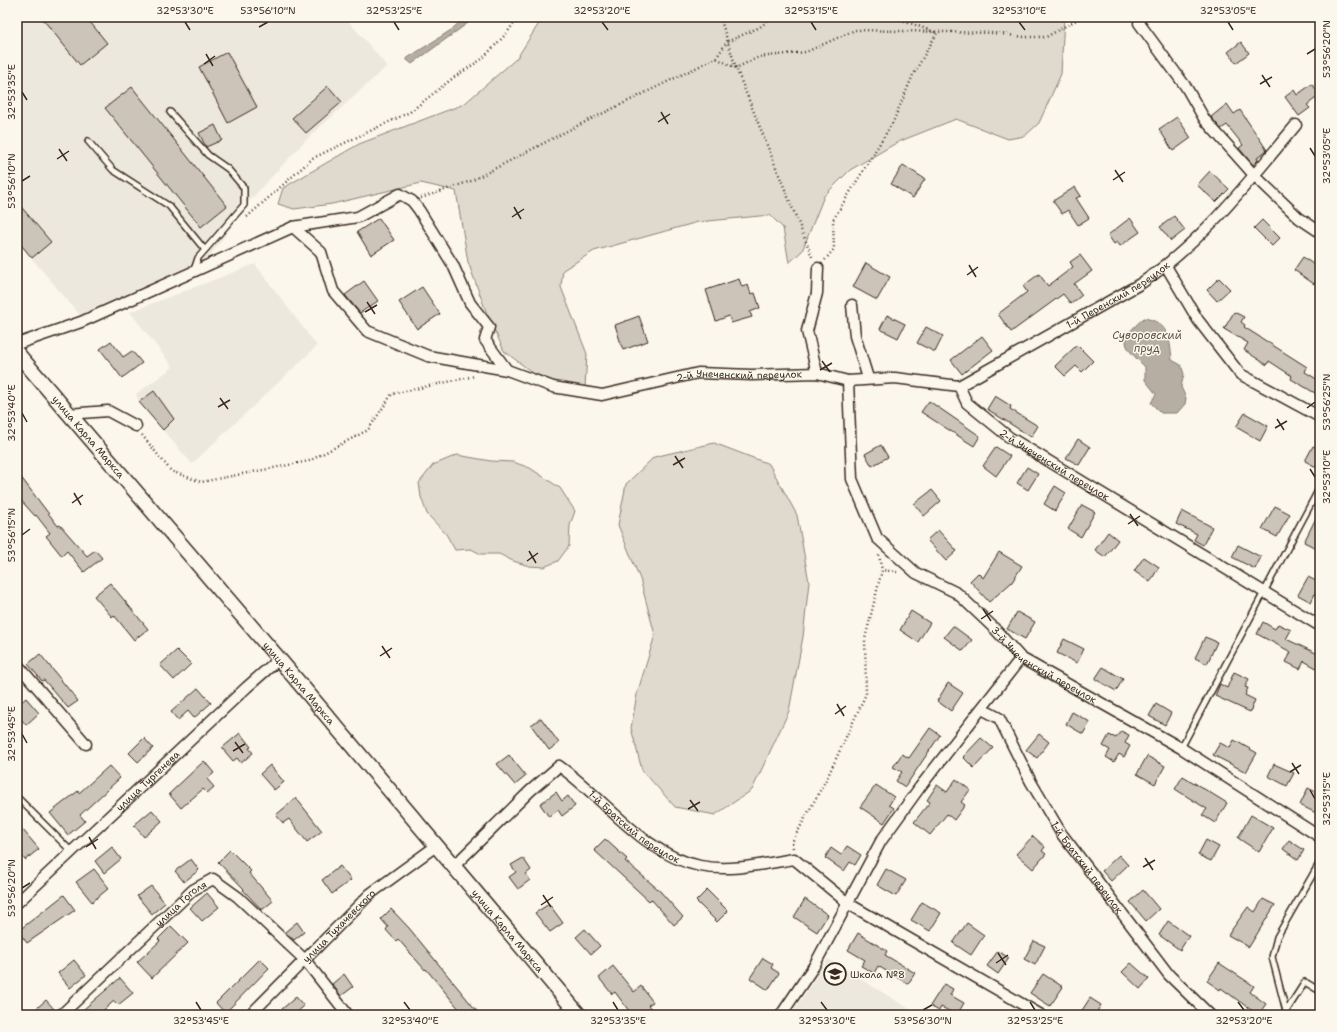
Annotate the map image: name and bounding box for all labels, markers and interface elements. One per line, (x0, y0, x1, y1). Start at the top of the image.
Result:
text: 32°53'30"E (156, 4, 214, 17)
text: 53°56'10"N (240, 4, 296, 17)
text: 32°53'25"E (366, 4, 422, 17)
text: 32°53'20"E (573, 4, 631, 17)
text: 32°53'15"E (784, 4, 838, 17)
text: 32°53'10"E (992, 4, 1046, 17)
text: 32°53'05"E (1200, 4, 1256, 17)
text: 53°56'20"N (1320, 20, 1333, 78)
text: 32°53'35"E (5, 64, 18, 120)
text: 32°53'05"E (1320, 128, 1333, 184)
text: 53°56'10"N (5, 153, 18, 209)
street label: 1-й Перенский переулок (1064, 258, 1173, 331)
water label: Суворовский пруд (1112, 328, 1182, 356)
street label: 2-й Унеченский переулок (675, 367, 803, 385)
text: 53°56'25"N (1320, 374, 1333, 430)
text: 32°53'40"E (5, 384, 18, 442)
street label: улица Карла Маркса (49, 393, 128, 481)
street label: 2-й Унеченский переулок (997, 426, 1112, 504)
text: 32°53'10"E (1320, 450, 1333, 504)
text: 53°56'15"N (5, 508, 18, 562)
street label: 3-й Унеченский переулок (989, 624, 1099, 707)
street label: улица Карла Маркса (260, 639, 338, 728)
text: 32°53'45"E (5, 706, 18, 762)
street label: улица Тургенева (113, 747, 183, 814)
text: 32°53'15"E (1320, 772, 1333, 826)
street label: 1-й Братский переулок (586, 787, 682, 866)
street label: 1-й Братский переулок (1048, 819, 1126, 917)
text: 53°56'20"N (5, 859, 18, 917)
street label: улица Гоголя (152, 878, 209, 930)
street label: улица Тухачевского (300, 886, 378, 965)
street label: улица Карла Маркса (469, 887, 547, 976)
school or university icon: Школа №8 (822, 961, 848, 987)
place label: Школа №8 (850, 968, 905, 981)
text: 32°53'45"E (173, 1014, 229, 1027)
text: 32°53'40"E (381, 1014, 439, 1027)
text: 32°53'35"E (590, 1014, 646, 1027)
text: 32°53'30"E (798, 1014, 856, 1027)
text: 53°56'30"N (894, 1014, 952, 1027)
text: 32°53'25"E (1007, 1014, 1063, 1027)
text: 32°53'20"E (1215, 1014, 1273, 1027)

